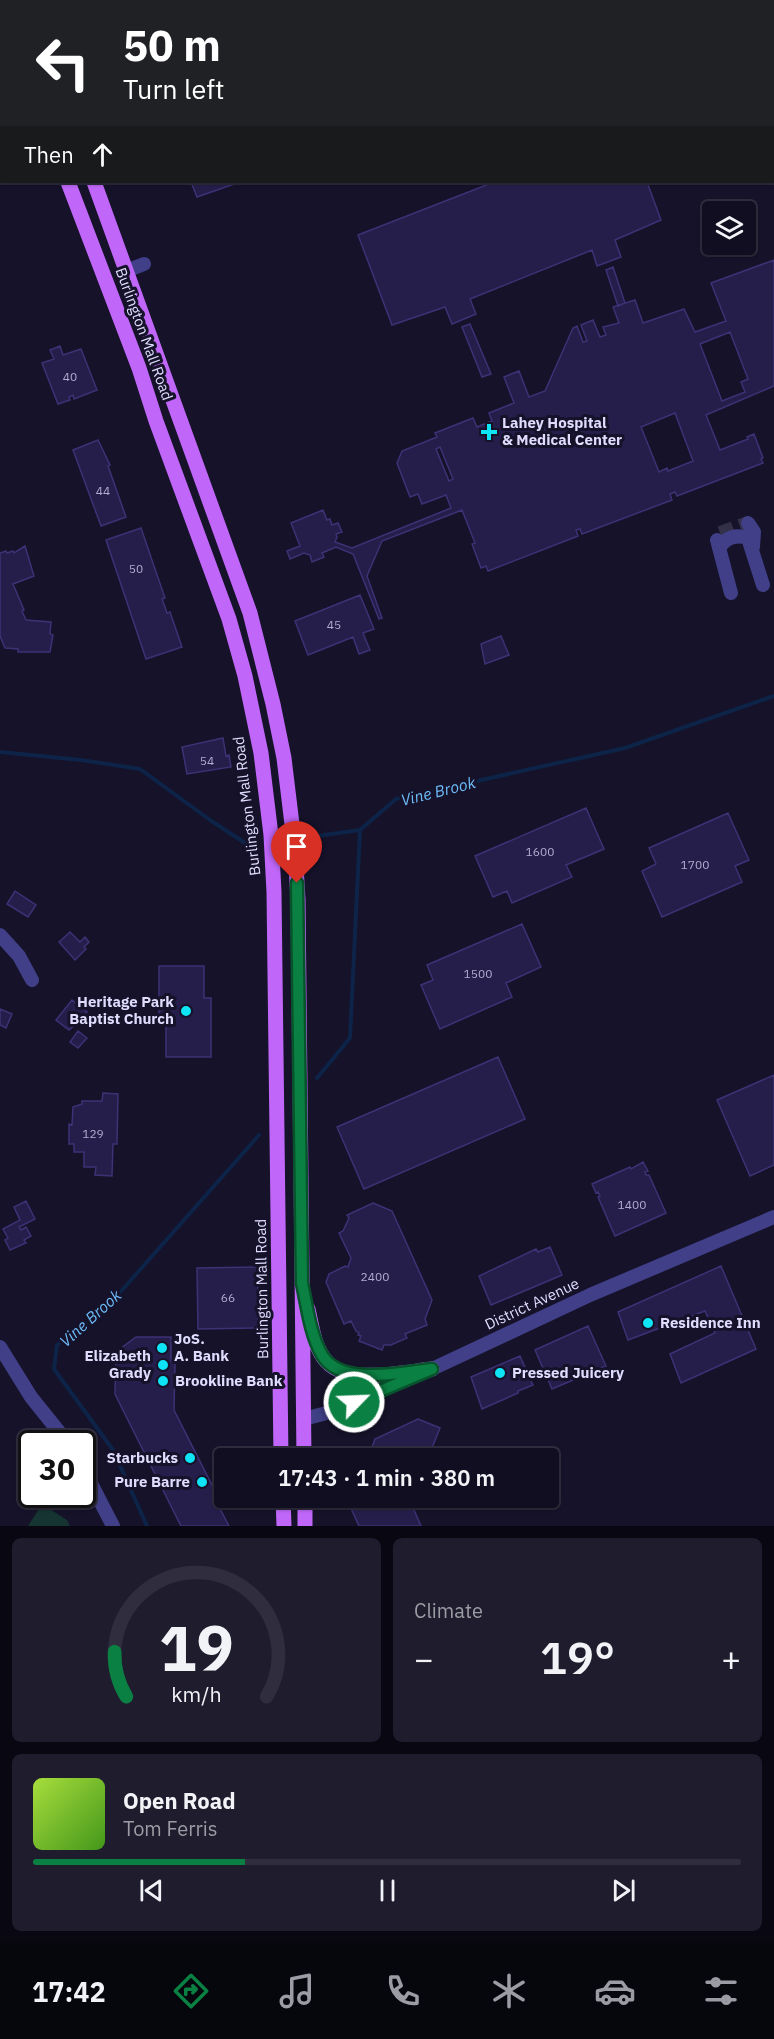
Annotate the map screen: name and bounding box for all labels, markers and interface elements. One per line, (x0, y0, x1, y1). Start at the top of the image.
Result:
text: 50 m (123, 18, 221, 73)
icon: left (24, 24, 102, 102)
text: Turn left (123, 71, 224, 106)
icon: ahead (86, 138, 119, 171)
text: Then (24, 140, 74, 169)
map controls (702, 201, 756, 255)
button: layers (702, 201, 756, 255)
street label: Burlington Mall Road (112, 265, 177, 403)
house number: 40 (63, 369, 77, 384)
place label: Lahey Hospital & Medical Center (502, 413, 622, 449)
marker: Lahey Hospital & Medical Center (480, 423, 498, 441)
house number: 44 (96, 483, 110, 498)
house number: 50 (129, 561, 143, 576)
house number: 45 (327, 617, 341, 632)
street label: Burlington Mall Road (229, 735, 264, 877)
house number: 54 (200, 753, 214, 768)
water label: Vine Brook (399, 772, 478, 810)
pin (271, 821, 322, 883)
icon: arrive (280, 830, 313, 863)
house number: 1600 (526, 844, 554, 859)
house number: 1700 (681, 857, 709, 872)
house number: 1500 (464, 966, 492, 981)
place label: Heritage Park Baptist Church (69, 992, 174, 1028)
marker: Heritage Park Baptist Church (179, 1004, 193, 1018)
house number: 129 (82, 1126, 104, 1141)
house number: 1400 (618, 1197, 646, 1212)
street label: Burlington Mall Road (251, 1219, 272, 1359)
house number: 2400 (361, 1269, 389, 1284)
street label: District Avenue (482, 1273, 582, 1334)
water label: Vine Brook (55, 1285, 126, 1351)
house number: 66 (221, 1290, 235, 1305)
place label: Residence Inn (660, 1313, 761, 1332)
marker: Residence Inn (641, 1316, 655, 1330)
place label: JoS. A. Bank (174, 1329, 229, 1365)
marker: JoS. A. Bank (155, 1341, 169, 1355)
place label: Elizabeth Grady (85, 1346, 151, 1382)
marker: Elizabeth Grady (156, 1358, 170, 1372)
place label: Pressed Juicery (512, 1363, 624, 1382)
marker: Pressed Juicery (493, 1366, 507, 1380)
position arrow (322, 1370, 386, 1434)
place label: Brookline Bank (175, 1371, 283, 1390)
marker: Brookline Bank (156, 1374, 170, 1388)
speed limit sign: 30 (18, 1430, 96, 1508)
place label: Starbucks (106, 1448, 178, 1467)
marker: Starbucks (183, 1451, 197, 1465)
text: 17:43 · 1 min · 380 m (278, 1463, 495, 1492)
place label: Pure Barre (114, 1472, 190, 1491)
marker: Pure Barre (195, 1475, 209, 1489)
text: Climate (414, 1597, 483, 1624)
text: 19 (159, 1607, 234, 1688)
text: 19° (540, 1628, 615, 1686)
text: − (414, 1637, 434, 1680)
text: + (721, 1637, 741, 1680)
text: km/h (171, 1680, 222, 1708)
text: Open Road (123, 1786, 236, 1815)
text: Tom Ferris (123, 1815, 218, 1842)
icon: previous (135, 1874, 168, 1907)
icon: pause (371, 1874, 404, 1907)
icon: next (607, 1874, 640, 1907)
icon: directions (170, 1970, 212, 2012)
icon: music (276, 1970, 318, 2012)
icon: phone (382, 1970, 424, 2012)
icon: climate (488, 1970, 530, 2012)
icon: car (594, 1970, 636, 2012)
icon: filters (700, 1970, 742, 2012)
text: 17:42 (32, 1974, 106, 2009)

